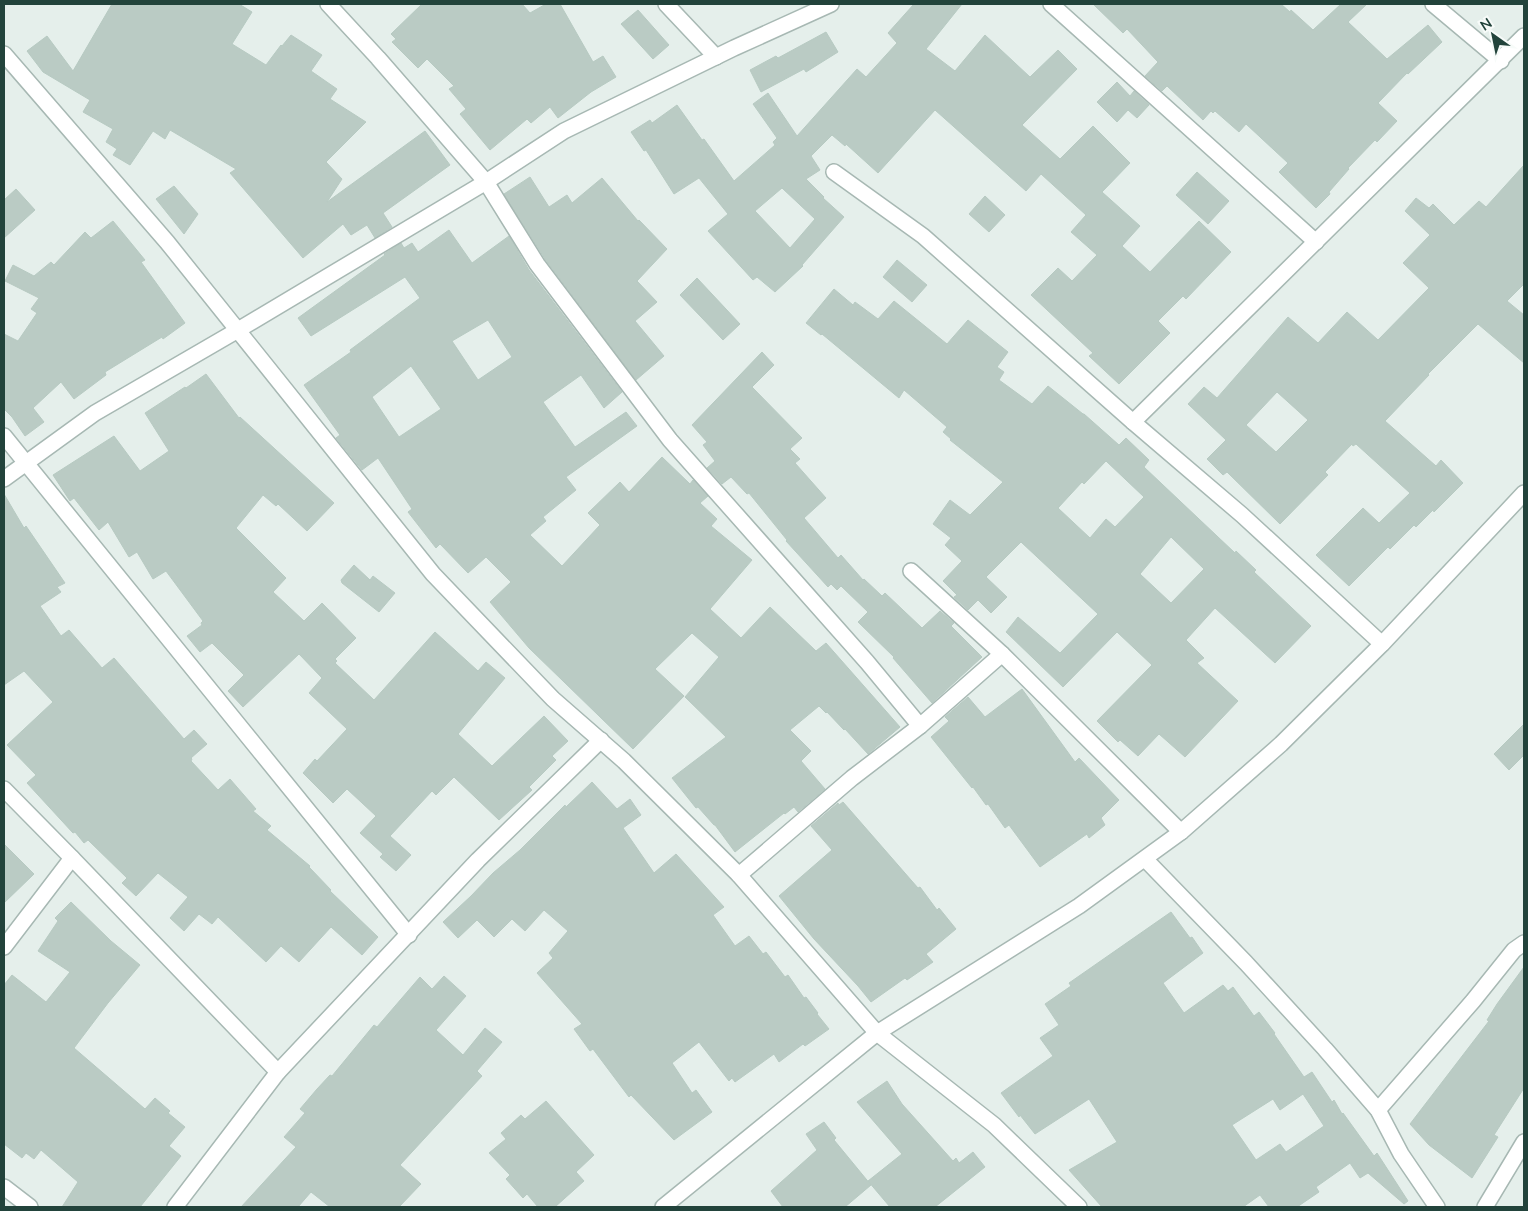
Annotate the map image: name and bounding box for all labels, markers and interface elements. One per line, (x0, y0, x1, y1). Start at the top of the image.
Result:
north arrow (1468, 10, 1518, 60)
text: N (1477, 14, 1495, 35)

